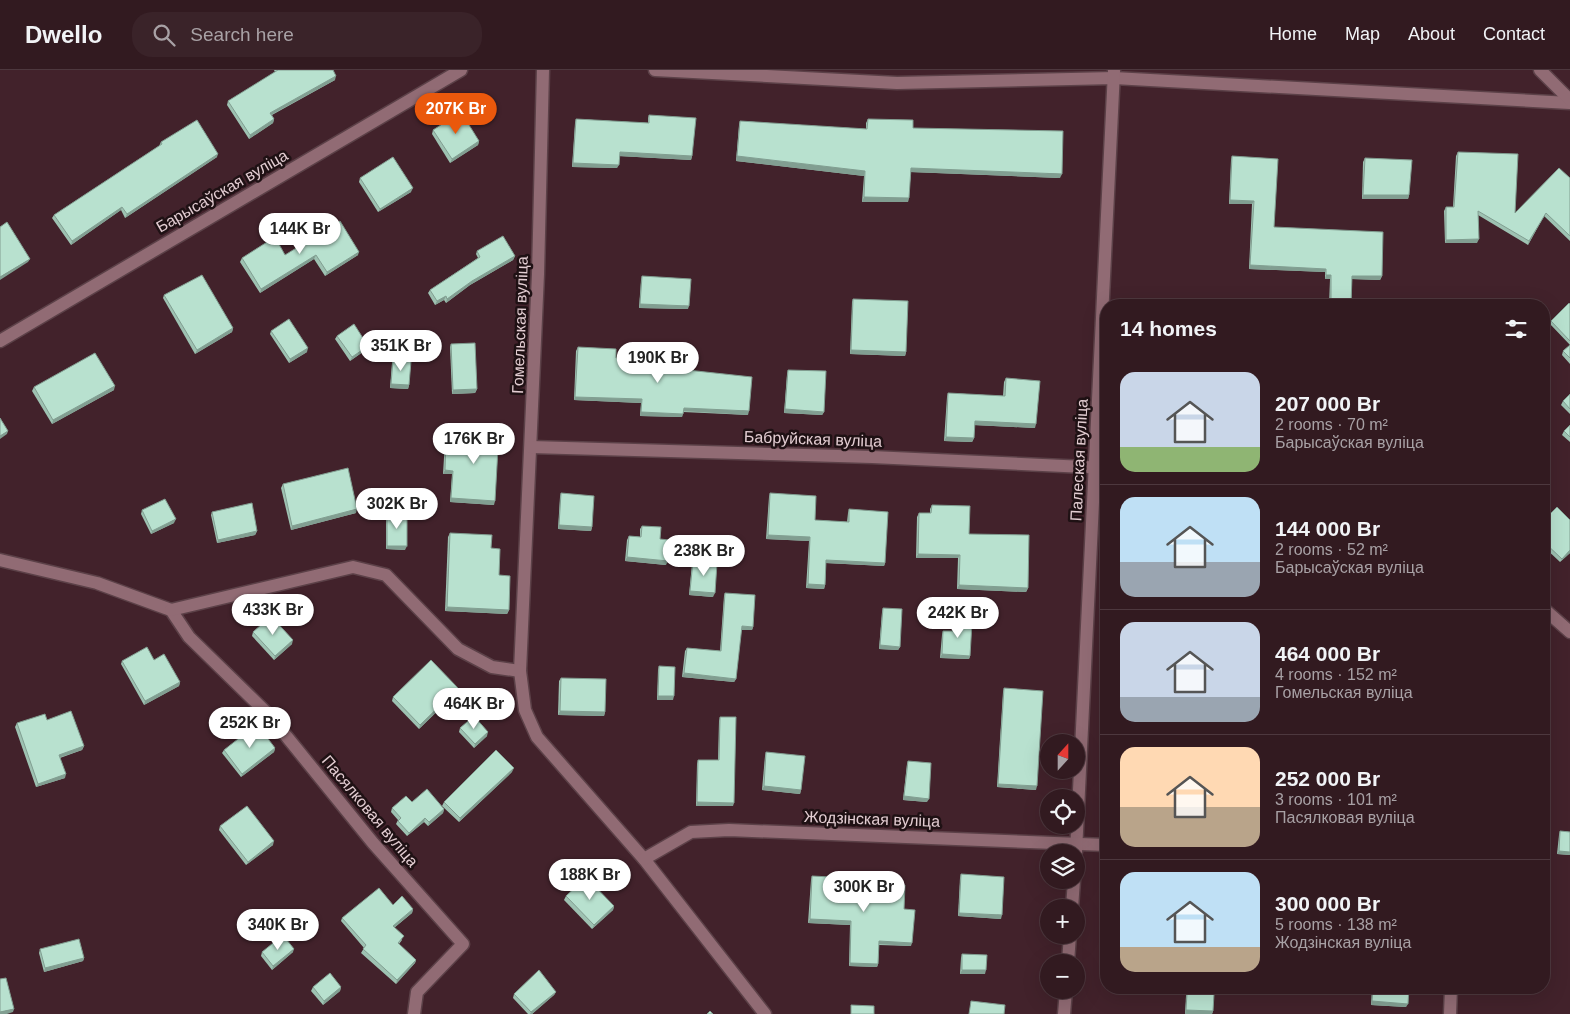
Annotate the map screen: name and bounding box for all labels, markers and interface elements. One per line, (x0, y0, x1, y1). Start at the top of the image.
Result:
search box (132, 12, 482, 57)
text: Dwello (25, 21, 102, 48)
icon: search (150, 21, 178, 49)
text: Search here (190, 24, 294, 45)
text: Home (1269, 24, 1317, 44)
text: Map (1345, 24, 1380, 44)
text: About (1408, 24, 1455, 44)
text: Contact (1483, 24, 1545, 44)
pin: 207K Br (410, 92, 502, 135)
text: 207K Br (426, 100, 486, 117)
street label: Барысаўская вуліца (153, 146, 291, 236)
pin: 144K Br (254, 212, 346, 255)
text: 144K Br (270, 220, 330, 237)
street label: Гомельская вуліца (509, 256, 531, 394)
icon: filters (1502, 315, 1530, 343)
text: 14 homes (1120, 317, 1217, 340)
pin: 351K Br (355, 330, 447, 372)
text: 351K Br (371, 337, 431, 354)
pin: 190K Br (612, 342, 704, 384)
text: 190K Br (628, 349, 688, 366)
icon: home (1160, 392, 1220, 452)
text: 207 000 Br (1275, 392, 1380, 415)
street label: Палеская вуліца (1067, 398, 1091, 522)
text: 2 rooms · 70 m² (1275, 416, 1388, 433)
pin: 176K Br (428, 422, 520, 465)
street label: Бабруйская вуліца (744, 428, 883, 450)
text: 176K Br (444, 430, 504, 447)
text: Барысаўская вуліца (1275, 434, 1424, 451)
pin: 302K Br (351, 488, 443, 530)
text: 302K Br (367, 495, 427, 512)
icon: home (1160, 517, 1220, 577)
text: 144 000 Br (1275, 517, 1380, 540)
pin: 238K Br (658, 534, 750, 577)
text: 2 rooms · 52 m² (1275, 541, 1388, 558)
text: 238K Br (674, 542, 734, 559)
text: Барысаўская вуліца (1275, 559, 1424, 576)
pin: 433K Br (227, 594, 319, 636)
pin: 242K Br (912, 596, 1004, 639)
text: 433K Br (243, 601, 303, 618)
text: 242K Br (928, 604, 988, 621)
icon: home (1160, 642, 1220, 702)
text: 464 000 Br (1275, 642, 1380, 665)
text: 4 rooms · 152 m² (1275, 666, 1397, 683)
text: Гомельская вуліца (1275, 684, 1413, 701)
pin: 464K Br (428, 688, 520, 730)
text: 464K Br (444, 695, 504, 712)
pin: 252K Br (204, 706, 296, 749)
text: 252K Br (220, 714, 280, 731)
north arrow (1040, 734, 1085, 779)
map controls (1040, 734, 1085, 999)
street label: Пасялковая вуліца (319, 752, 421, 870)
icon: home (1160, 767, 1220, 827)
text: 252 000 Br (1275, 767, 1380, 790)
button: locate (1040, 789, 1085, 834)
text: 3 rooms · 101 m² (1275, 791, 1397, 808)
street label: Жодзінская вуліца (804, 808, 941, 830)
text: Пасялковая вуліца (1275, 809, 1415, 826)
button: layers (1040, 844, 1085, 889)
pin: 188K Br (544, 858, 636, 901)
text: 188K Br (560, 866, 620, 883)
pin: 300K Br (818, 870, 910, 913)
text: 300K Br (834, 878, 894, 895)
icon: home (1160, 892, 1220, 952)
text: 300 000 Br (1275, 892, 1380, 915)
button: + (1040, 899, 1085, 944)
pin: 340K Br (232, 908, 324, 951)
text: 340K Br (248, 916, 308, 933)
text: 5 rooms · 138 m² (1275, 916, 1397, 933)
text: Жодзінская вуліца (1275, 934, 1411, 951)
button: − (1040, 954, 1085, 999)

